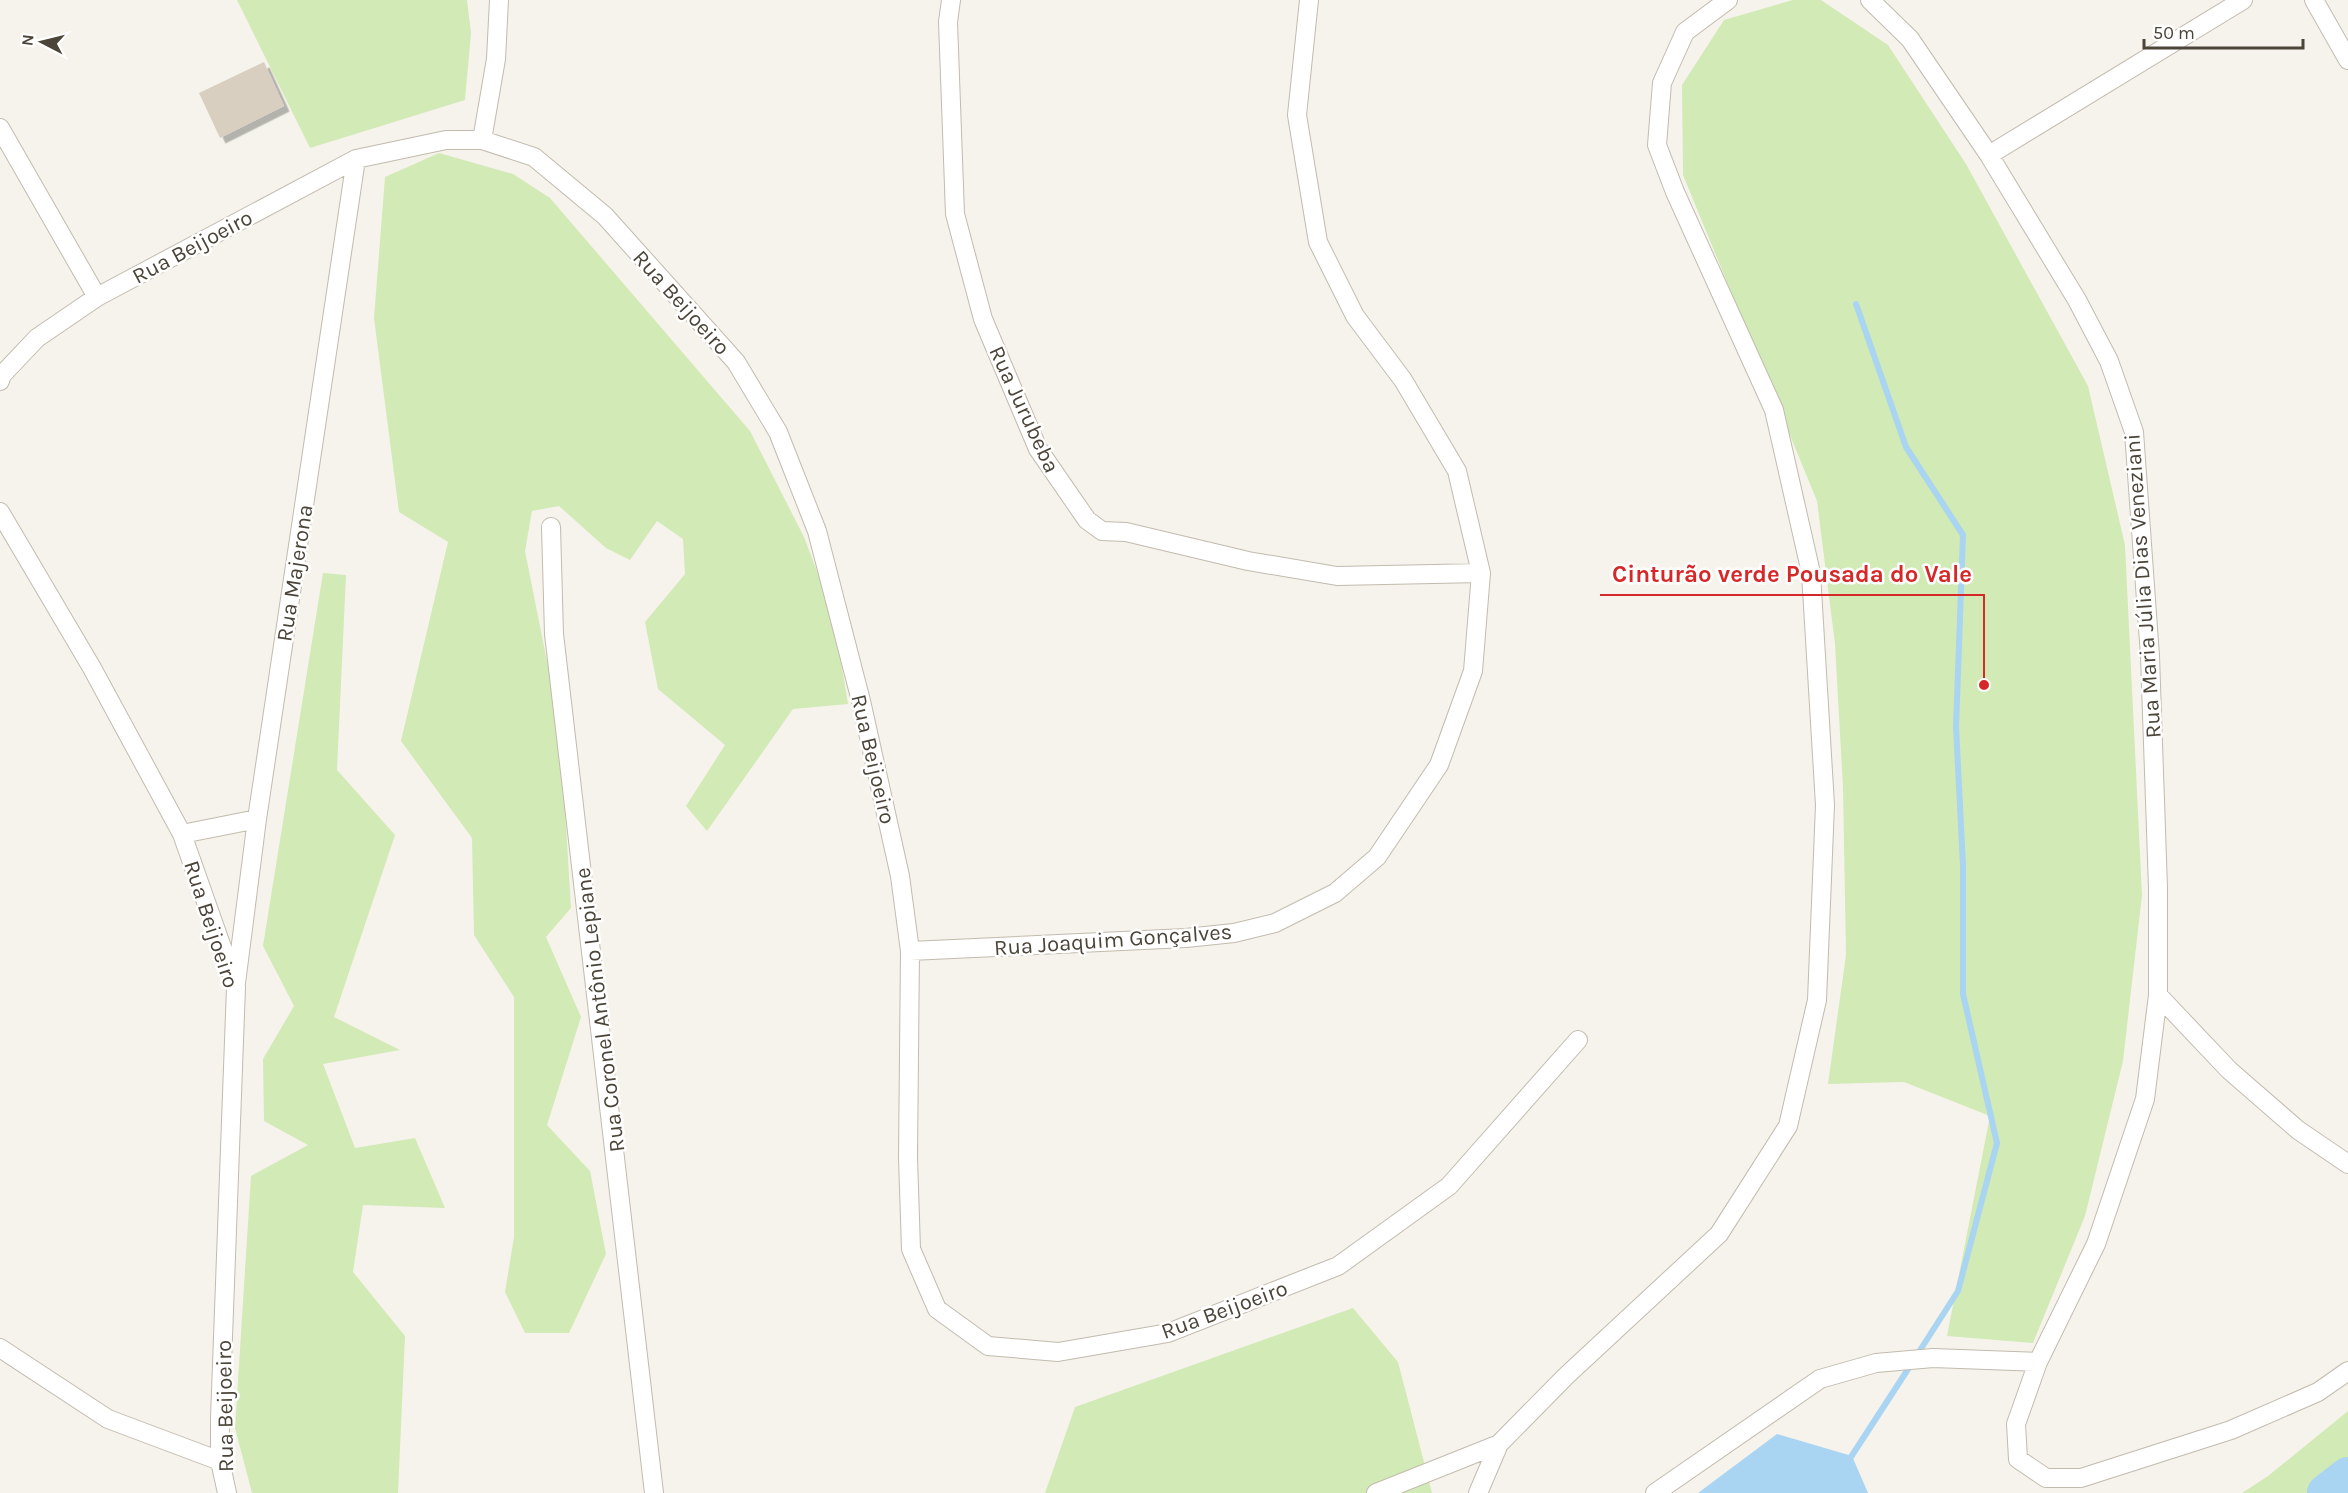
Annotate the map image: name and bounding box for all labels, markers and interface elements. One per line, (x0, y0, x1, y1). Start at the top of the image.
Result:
north arrow (12, 12, 72, 72)
scale bar (2144, 12, 2303, 50)
text: 50 m (2153, 22, 2195, 44)
text: N (17, 33, 38, 47)
street label: Rua Beijoeiro (128, 204, 257, 289)
street label: Rua Beijoeiro (627, 245, 735, 361)
street label: Rua Jurubeba (983, 342, 1065, 477)
street label: Rua Maria Júlia Dias Veneziani (2119, 433, 2167, 739)
street label: Rua Majerona (271, 503, 319, 644)
callout: Cinturão verde Pousada do Vale (1600, 553, 1984, 595)
text: Cinturão verde Pousada do Vale (1612, 560, 1972, 588)
street label: Rua Beijoeiro (845, 692, 901, 827)
street label: Rua Beijoeiro (178, 857, 244, 991)
street label: Rua Coronel Antônio Lepiane (570, 866, 630, 1154)
street label: Rua Joaquim Gonçalves (993, 919, 1233, 961)
street label: Rua Beijoeiro (1158, 1275, 1291, 1345)
street label: Rua Beijoeiro (211, 1340, 239, 1472)

